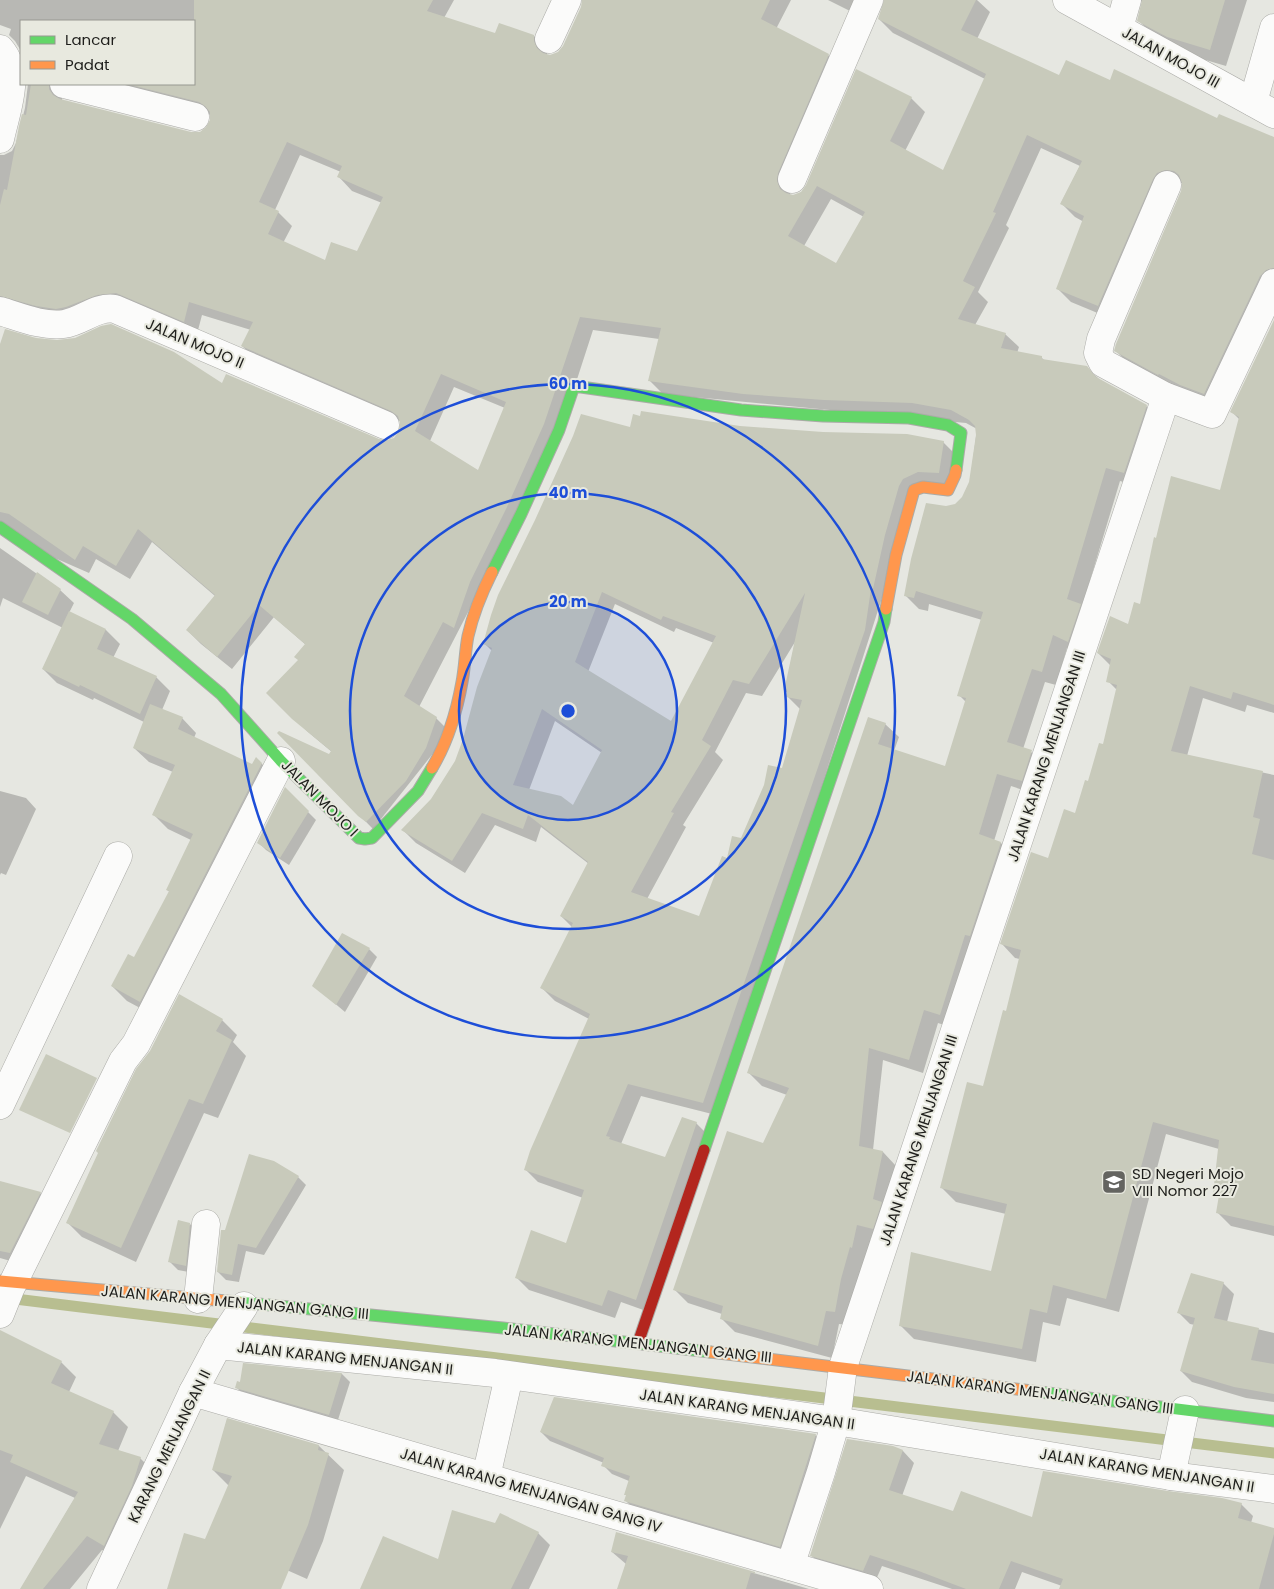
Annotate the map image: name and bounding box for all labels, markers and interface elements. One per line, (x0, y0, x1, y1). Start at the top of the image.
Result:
legend (20, 20, 195, 85)
street label: JALAN MOJO III (1118, 21, 1224, 93)
text: Lancar (65, 29, 116, 50)
text: Padat (65, 54, 110, 75)
street label: JALAN MOJO II (143, 313, 247, 373)
text: 60 m (549, 373, 587, 394)
text: 40 m (548, 482, 588, 503)
text: 20 m (549, 591, 587, 612)
street label: JALAN KARANG MENJANGAN III (1002, 648, 1090, 864)
centre of rings (559, 702, 577, 720)
street label: JALAN MOJO I (277, 755, 363, 841)
street label: JALAN KARANG MENJANGAN III (874, 1032, 962, 1248)
place label: SD Negeri Mojo VIII Nomor 227 (1132, 1163, 1244, 1201)
school or university icon: SD Negeri Mojo VIII Nomor 227 (1101, 1169, 1127, 1195)
street label: JALAN KARANG MENJANGAN GANG III (100, 1280, 370, 1324)
street label: JALAN KARANG MENJANGAN GANG III (503, 1319, 773, 1367)
street label: JALAN KARANG MENJANGAN II (236, 1336, 454, 1380)
street label: JALAN KARANG MENJANGAN GANG III (905, 1365, 1175, 1419)
street label: KARANG MENJANGAN II (123, 1366, 215, 1526)
street label: JALAN KARANG MENJANGAN II (638, 1383, 856, 1435)
street label: JALAN KARANG MENJANGAN GANG IV (398, 1442, 664, 1538)
street label: JALAN KARANG MENJANGAN II (1038, 1443, 1256, 1497)

